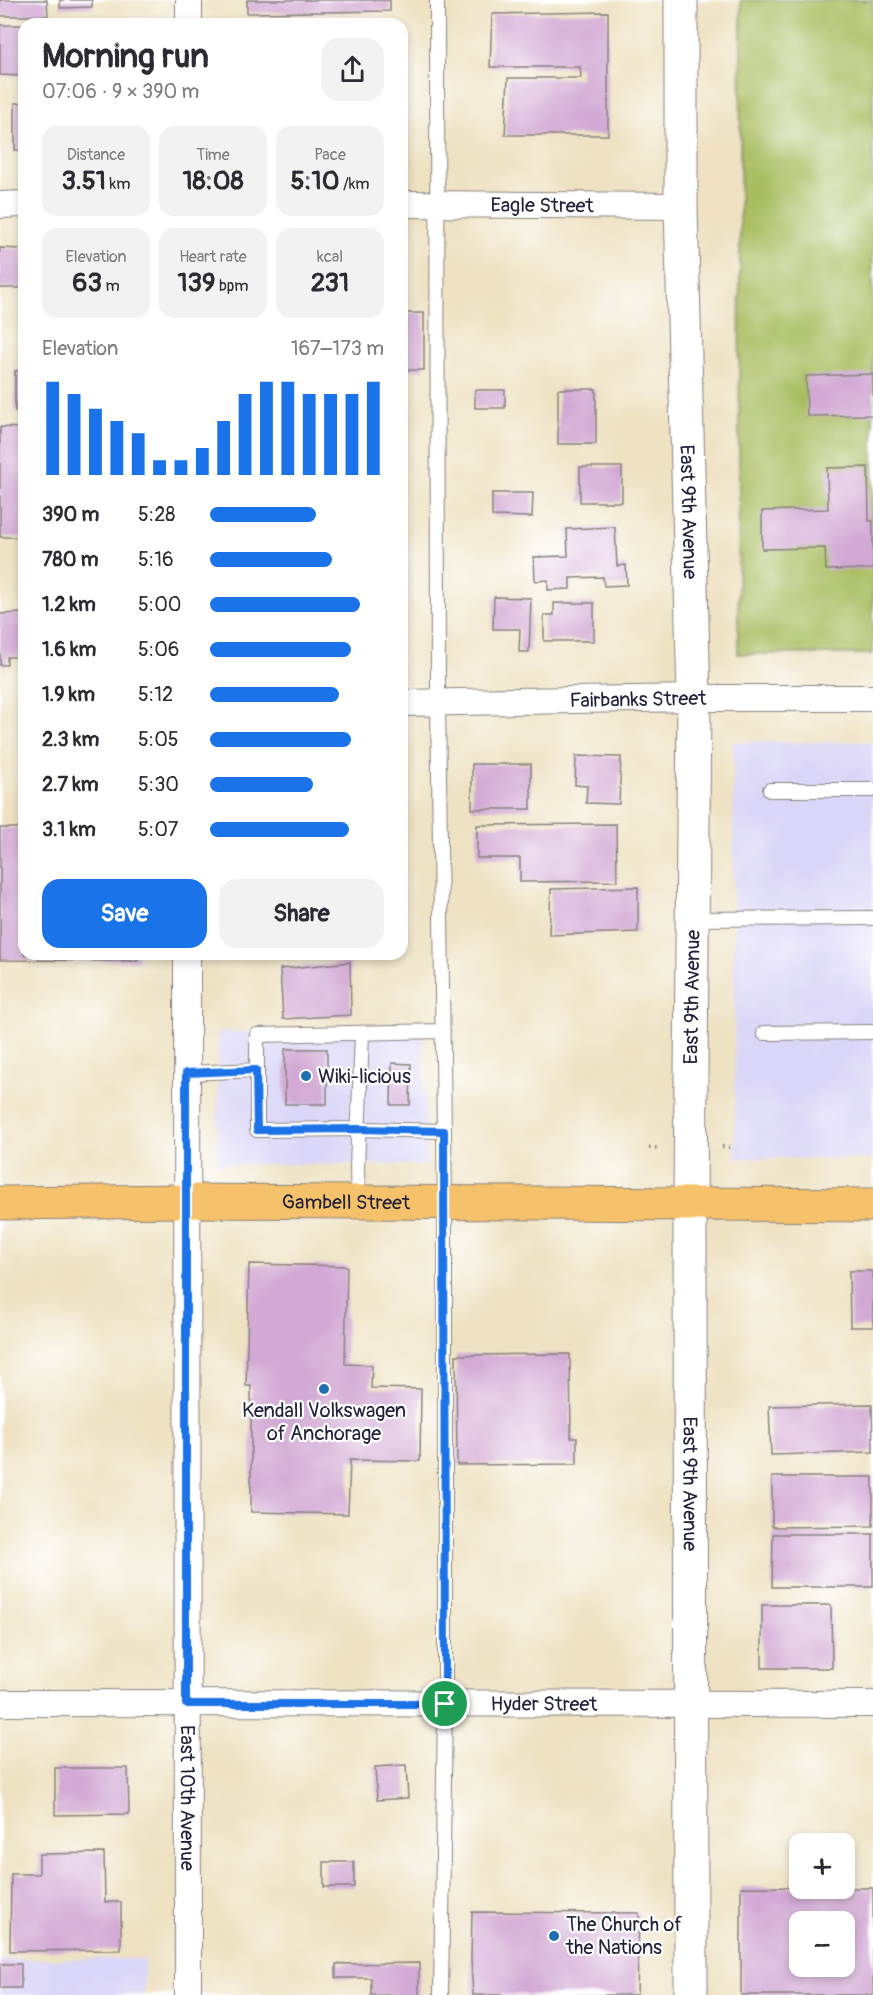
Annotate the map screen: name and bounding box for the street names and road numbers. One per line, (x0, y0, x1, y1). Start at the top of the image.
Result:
street label: Eagle Street (490, 192, 595, 218)
street label: East 9th Avenue (675, 444, 703, 580)
street label: Fairbanks Street (569, 685, 707, 713)
street label: East 9th Avenue (678, 929, 706, 1065)
street label: Gambell Street (282, 1189, 411, 1215)
street label: East 9th Avenue (678, 1416, 703, 1551)
street label: Hyder Street (491, 1691, 598, 1716)
street label: East 10th Avenue (175, 1725, 200, 1871)

